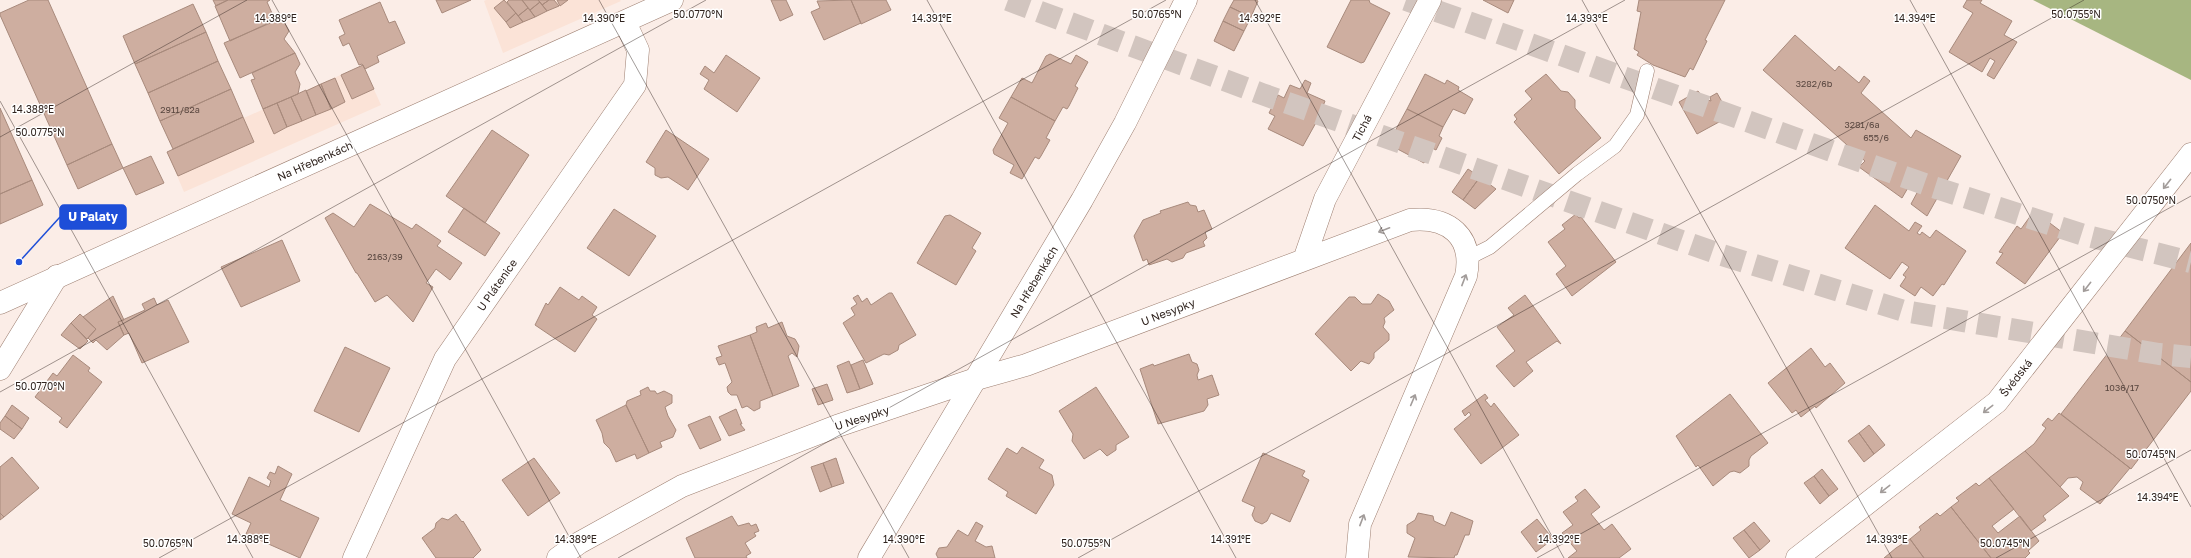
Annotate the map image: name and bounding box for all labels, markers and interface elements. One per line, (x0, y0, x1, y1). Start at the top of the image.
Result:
text: 50.0770°N (673, 8, 723, 20)
text: 50.0765°N (1132, 8, 1182, 20)
text: 50.0755°N (2051, 8, 2101, 20)
text: 14.389°E (255, 12, 297, 24)
text: 14.390°E (583, 12, 625, 24)
text: 14.391°E (912, 12, 952, 24)
text: 14.392°E (1239, 12, 1281, 24)
text: 14.393°E (1566, 12, 1608, 24)
text: 14.394°E (1894, 12, 1936, 24)
house number: 3282/6b (1796, 78, 1833, 89)
text: 14.388°E (12, 103, 54, 115)
house number: 2911/82a (160, 104, 200, 115)
street label: Tichá (1349, 112, 1374, 144)
house number: 3281/6a (1844, 119, 1880, 130)
text: 50.0775°N (15, 126, 65, 138)
house number: 655/6 (1863, 132, 1889, 143)
street label: Na Hřebenkách (275, 138, 355, 183)
one-way arrow (2163, 179, 2171, 190)
text: 50.0750°N (2126, 194, 2176, 206)
callout: U Palaty (60, 205, 126, 229)
text: U Palaty (68, 209, 119, 224)
one-way arrow (1377, 227, 1390, 234)
street label: Na Hřebenkách (1007, 244, 1060, 320)
house number: 2163/39 (367, 251, 403, 262)
street label: U Plátenice (474, 256, 519, 313)
one-way arrow (1460, 275, 1468, 287)
one-way arrow (2083, 281, 2091, 292)
street label: U Nesypky (1139, 295, 1197, 328)
street label: Švédská (1997, 356, 2034, 399)
text: 50.0770°N (15, 380, 65, 392)
house number: 1036/17 (2105, 382, 2139, 393)
one-way arrow (1410, 394, 1417, 406)
street label: U Nesypky (833, 403, 891, 432)
one-way arrow (1982, 405, 1993, 414)
text: 50.0745°N (2126, 448, 2176, 460)
one-way arrow (1880, 485, 1891, 494)
text: 14.394°E (2137, 491, 2179, 503)
one-way arrow (1359, 514, 1367, 526)
text: 14.388°E (227, 533, 269, 545)
text: 14.389°E (555, 533, 597, 545)
text: 14.390°E (883, 533, 925, 545)
text: 14.391°E (1211, 533, 1251, 545)
text: 14.392°E (1538, 533, 1580, 545)
text: 14.393°E (1866, 533, 1908, 545)
text: 50.0765°N (143, 537, 193, 549)
text: 50.0755°N (1061, 537, 1111, 549)
text: 50.0745°N (1980, 537, 2030, 549)

